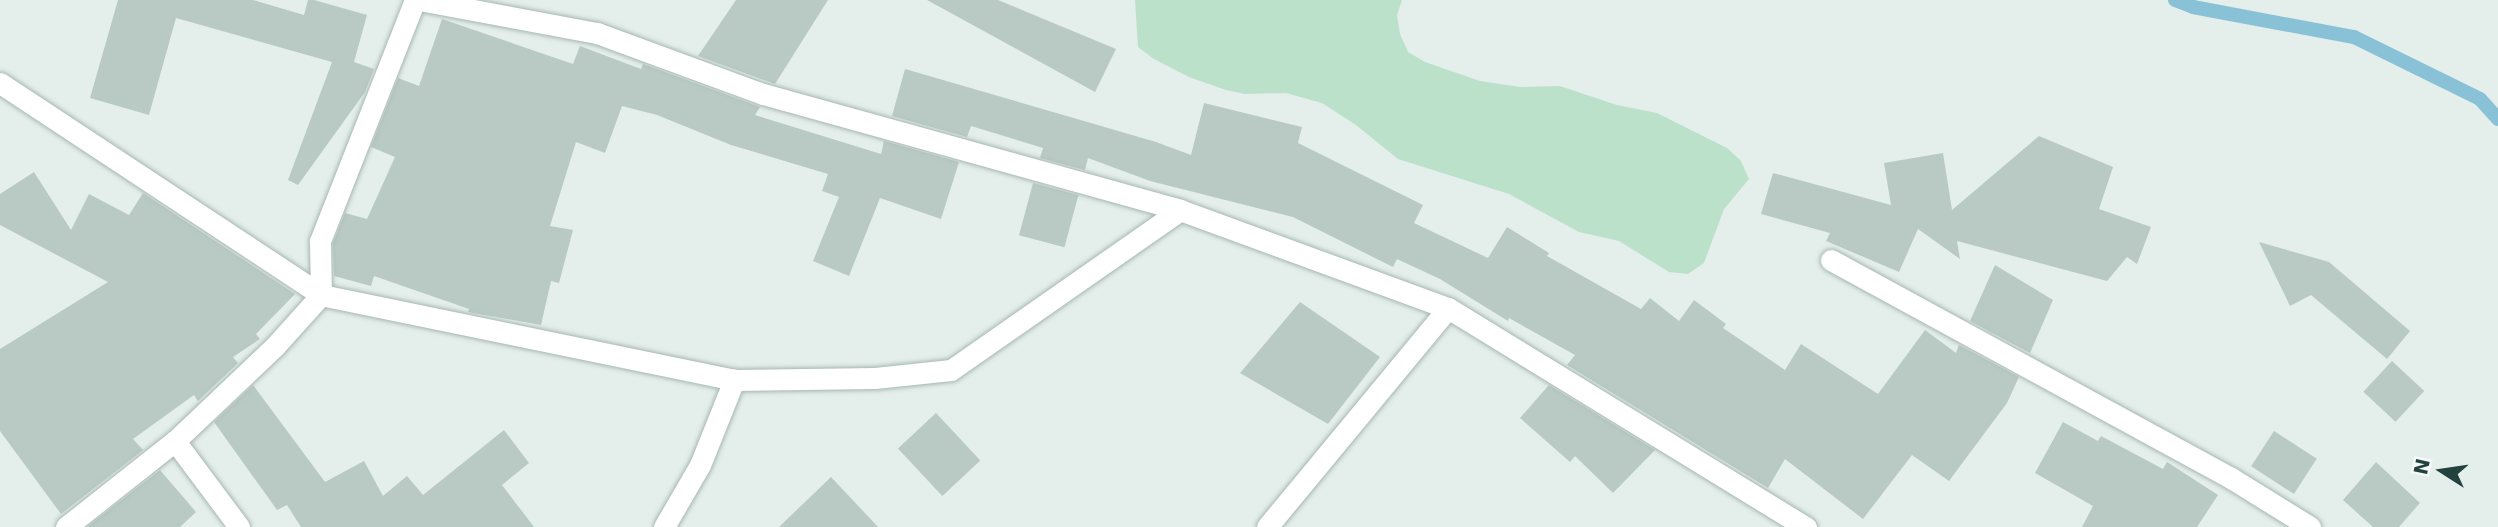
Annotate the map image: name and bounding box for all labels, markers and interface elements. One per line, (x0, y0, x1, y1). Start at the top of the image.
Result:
north arrow (2407, 436, 2477, 506)
text: N (2409, 457, 2434, 477)

